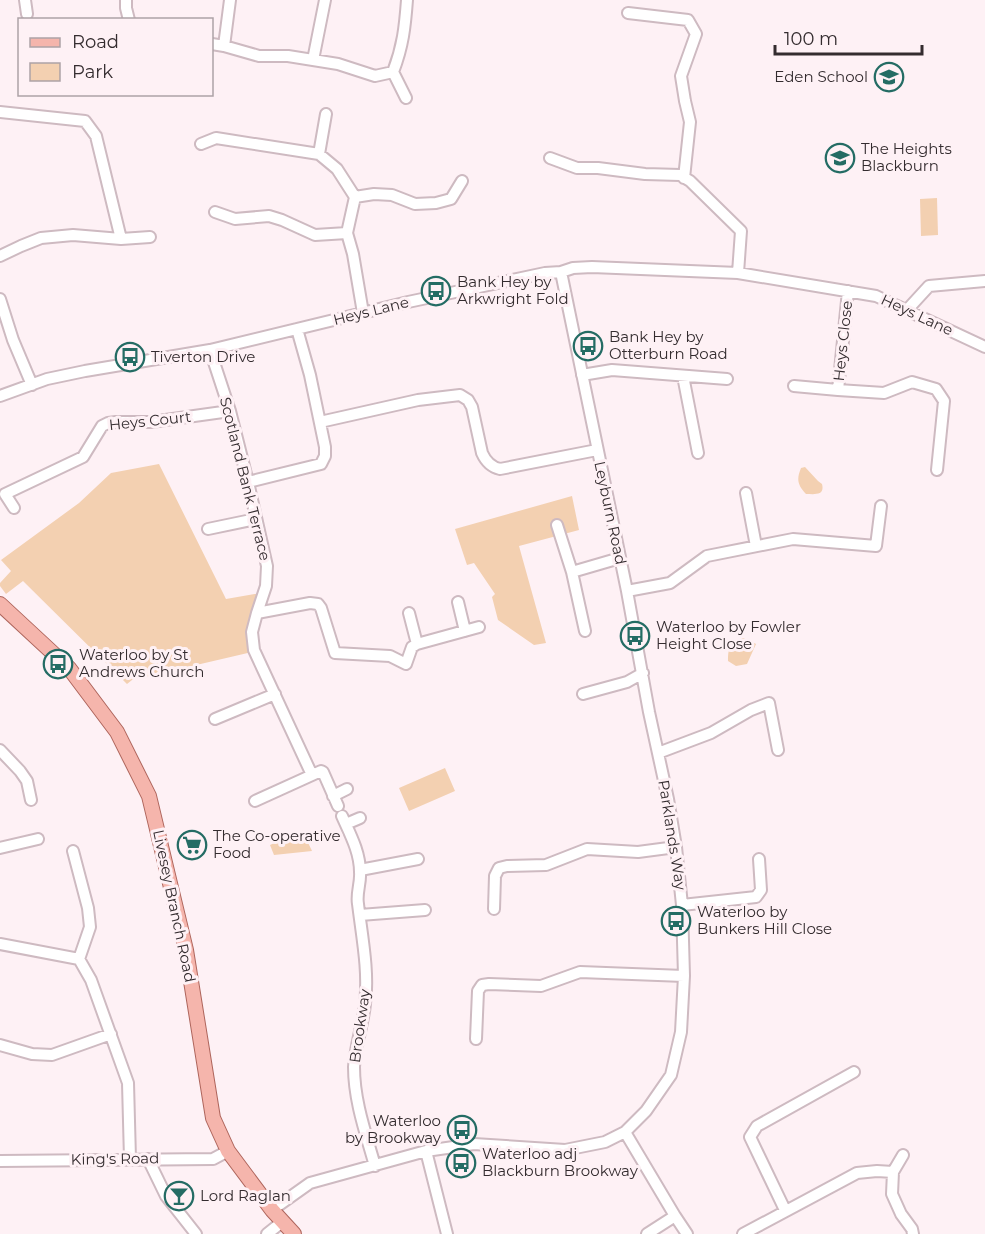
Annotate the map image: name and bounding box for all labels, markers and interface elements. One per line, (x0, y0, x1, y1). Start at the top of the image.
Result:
legend (18, 18, 213, 96)
scale bar (775, 18, 922, 56)
text: 100 m (784, 28, 838, 50)
text: Road (72, 31, 119, 53)
text: Park (72, 61, 113, 83)
school or university icon: Eden School (873, 61, 905, 93)
place label: Eden School (774, 67, 868, 86)
place label: The Heights Blackburn (861, 139, 952, 175)
school or university icon: The Heights Blackburn (824, 142, 856, 174)
place label: Bank Hey by Arkwright Fold (457, 272, 569, 308)
bus stop icon: Bank Hey by Arkwright Fold (420, 275, 452, 307)
street label: Heys Lane (878, 290, 956, 340)
street label: Heys Lane (331, 292, 411, 329)
street label: Heys Close (829, 300, 856, 382)
place label: Bank Hey by Otterburn Road (609, 327, 728, 363)
bus stop icon: Bank Hey by Otterburn Road (572, 330, 604, 362)
bus stop icon: Tiverton Drive (114, 341, 146, 373)
place label: Tiverton Drive (151, 347, 255, 366)
street label: Scotland Bank Terrace (216, 395, 275, 563)
street label: Heys Court (108, 407, 192, 434)
street label: Leyburn Road (590, 459, 631, 566)
place label: Waterloo by Fowler Height Close (656, 617, 801, 653)
bus stop icon: Waterloo by Fowler Height Close (619, 620, 651, 652)
place label: Waterloo by St Andrews Church (79, 645, 204, 681)
bus stop icon: Waterloo by St Andrews Church (42, 648, 74, 680)
street label: Parklands Way (654, 778, 691, 892)
place label: The Co-operative Food (213, 826, 340, 862)
street label: Livesey Branch Road (149, 828, 200, 984)
supermarket icon: The Co-operative Food (176, 829, 208, 861)
place label: Waterloo by Bunkers Hill Close (697, 902, 832, 938)
bus stop icon: Waterloo by Bunkers Hill Close (660, 905, 692, 937)
street label: Brookway (345, 987, 374, 1064)
place label: Waterloo by Brookway (345, 1111, 442, 1147)
bus stop icon: Waterloo by Brookway (446, 1114, 478, 1146)
place label: Waterloo adj Blackburn Brookway (482, 1144, 639, 1180)
bus stop icon: Waterloo adj Blackburn Brookway (445, 1147, 477, 1179)
street label: King's Road (71, 1148, 159, 1169)
bar icon: Lord Raglan (163, 1180, 195, 1212)
place label: Lord Raglan (200, 1186, 291, 1205)

